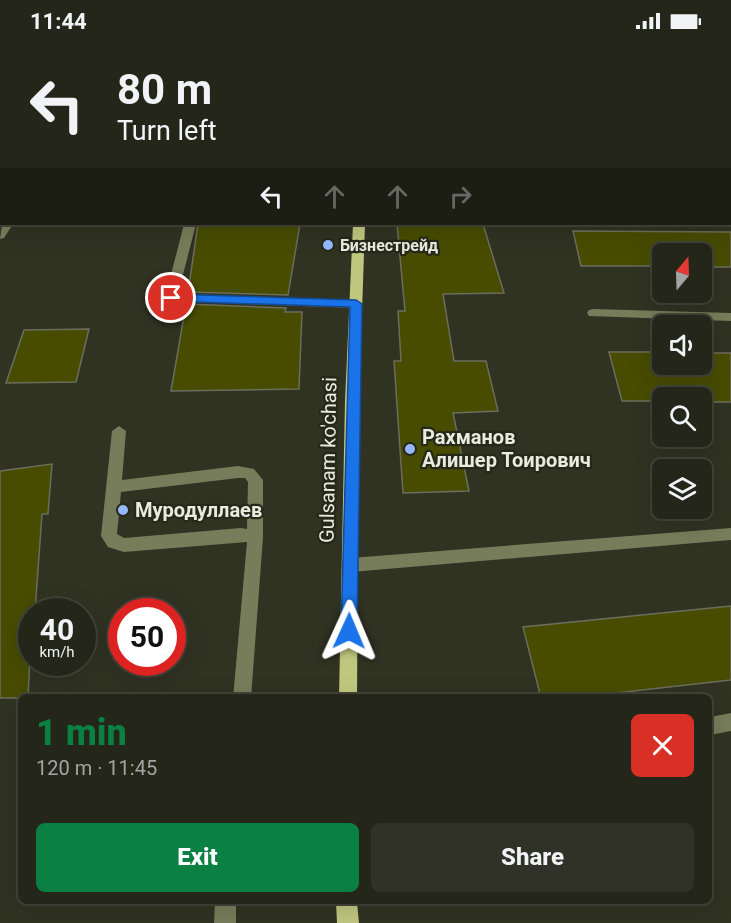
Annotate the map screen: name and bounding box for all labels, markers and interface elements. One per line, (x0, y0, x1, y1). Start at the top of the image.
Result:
text: 11:44 (30, 9, 87, 34)
text: 80 m (117, 65, 212, 114)
icon: left (18, 66, 96, 144)
text: Turn left (117, 115, 217, 147)
icon: left (255, 180, 288, 213)
icon: ahead (318, 180, 351, 213)
icon: ahead (381, 180, 414, 213)
icon: right (444, 180, 477, 213)
place label: Бизнестрейд (340, 236, 438, 255)
marker: Бизнестрейд (321, 238, 335, 252)
north arrow (652, 243, 712, 303)
map controls (652, 243, 712, 519)
pin (145, 272, 196, 323)
icon: arrive (154, 281, 187, 314)
button: sound (652, 315, 712, 375)
street label: Gulsanam ko'chasi (315, 377, 341, 543)
button: search (652, 387, 712, 447)
place label: Рахманов Алишер Тоирович (422, 425, 591, 472)
marker: Рахманов Алишер Тоирович (403, 442, 417, 456)
button: layers (652, 459, 712, 519)
place label: Муродуллаев (135, 498, 262, 522)
marker: Муродуллаев (116, 503, 130, 517)
speed limit sign: 50 (108, 598, 186, 676)
position arrow (317, 599, 381, 663)
text: 40 (40, 612, 74, 647)
text: km/h (39, 643, 75, 661)
text: 1 min (36, 712, 127, 754)
button: close (631, 714, 694, 777)
text: 120 m · 11:45 (36, 756, 157, 780)
button: Exit (36, 823, 359, 892)
button: Share (371, 823, 694, 892)

